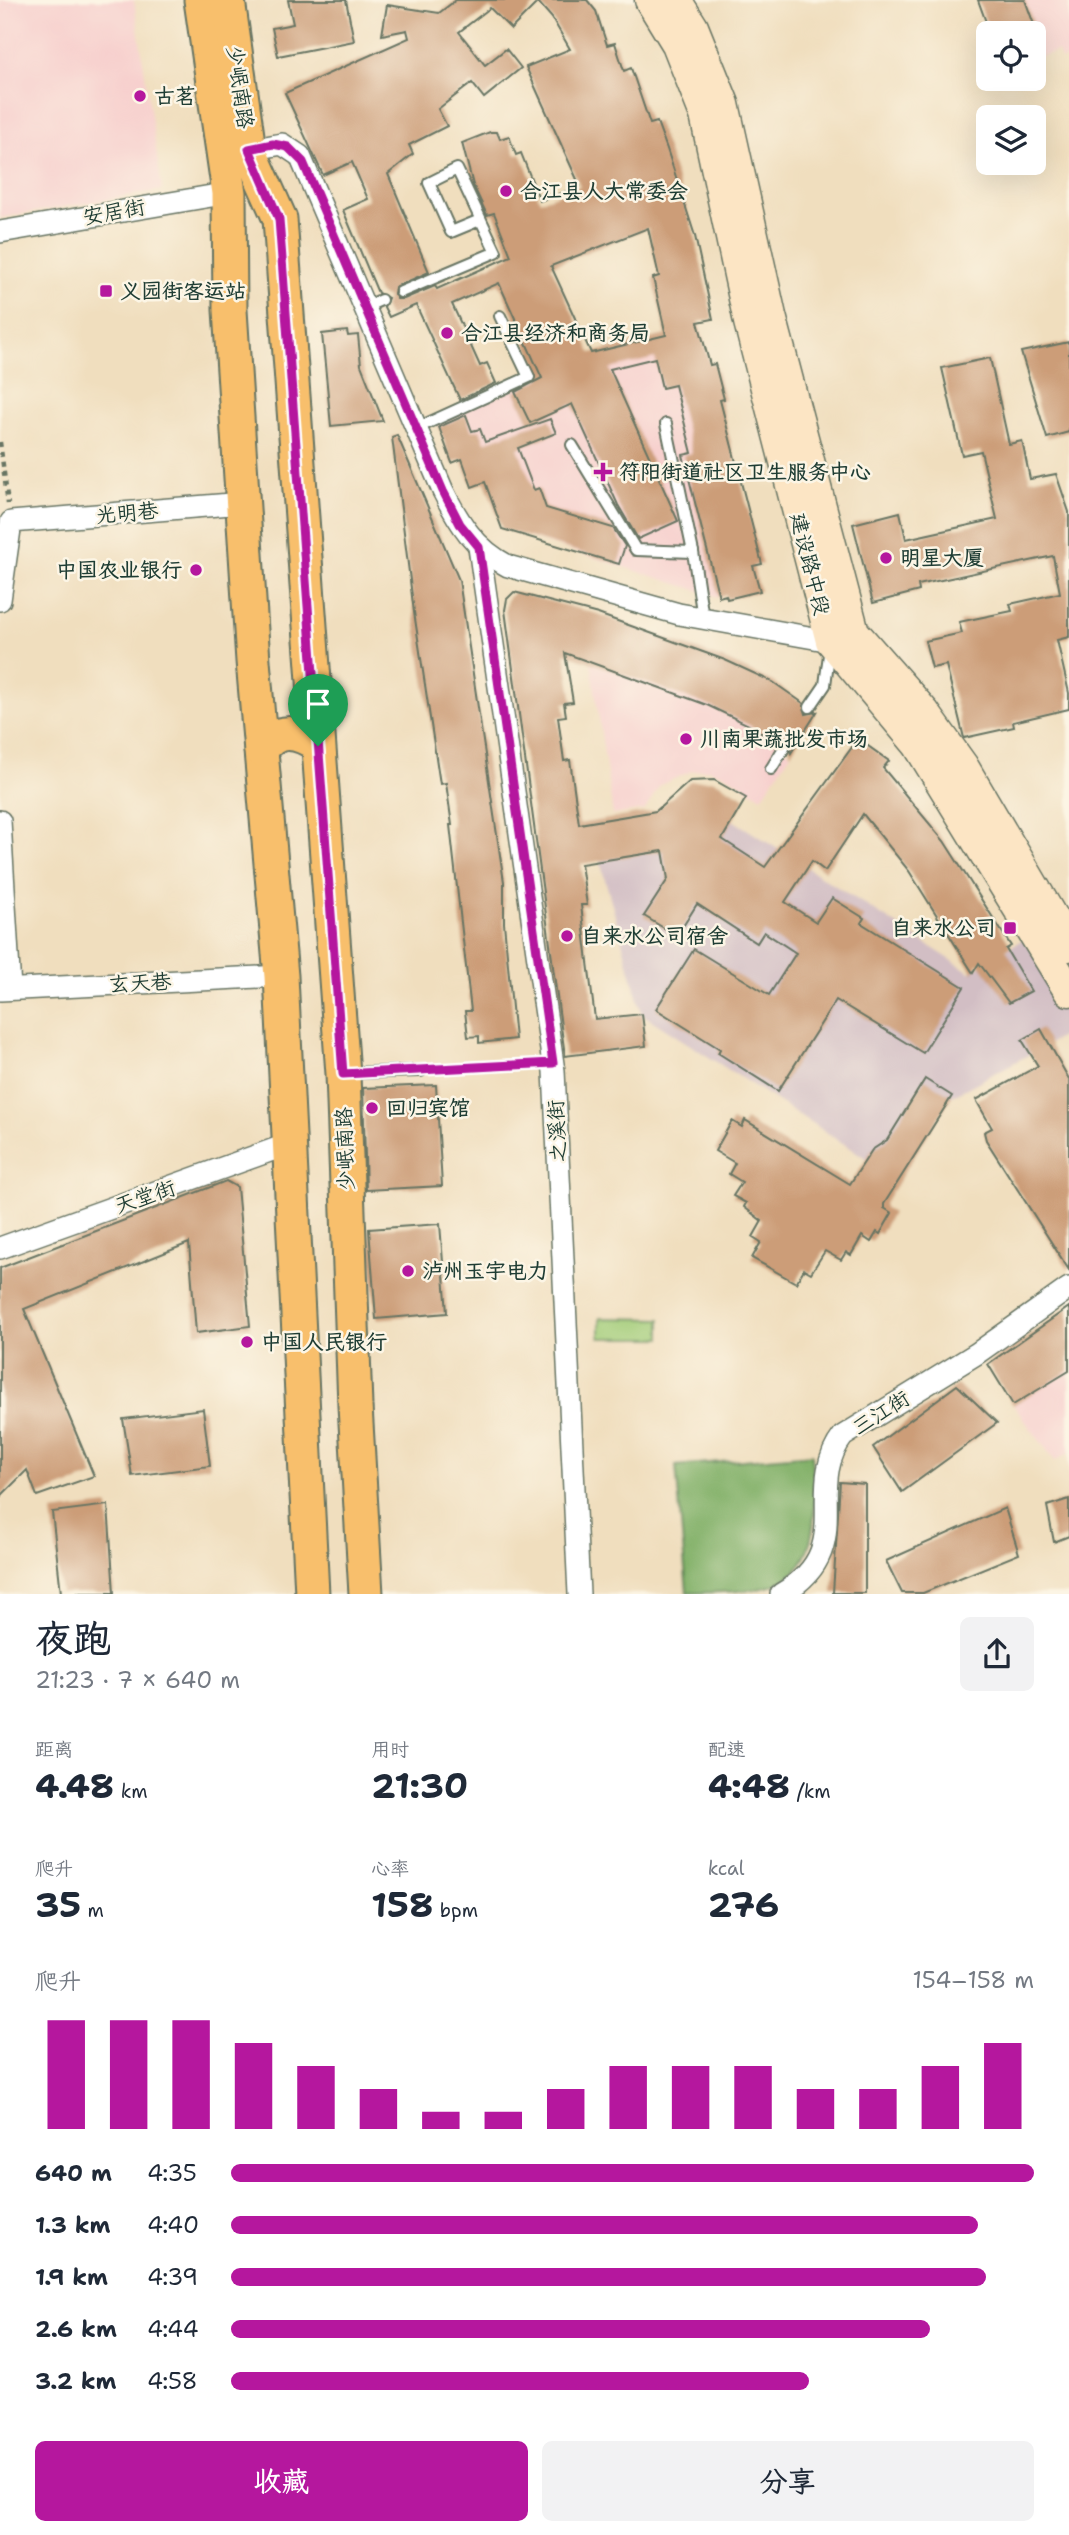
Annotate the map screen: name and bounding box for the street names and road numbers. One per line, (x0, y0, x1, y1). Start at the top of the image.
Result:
street label: 少岷南路 (220, 43, 260, 131)
street label: 安居街 (81, 193, 147, 231)
street label: 光明巷 (94, 496, 160, 530)
street label: 建设路中段 (784, 510, 836, 618)
street label: 玄天巷 (108, 967, 172, 999)
street label: 之溪街 (541, 1099, 573, 1163)
street label: 少岷南路 (330, 1107, 360, 1191)
street label: 天堂街 (111, 1174, 179, 1220)
street label: 三江街 (847, 1384, 915, 1442)

